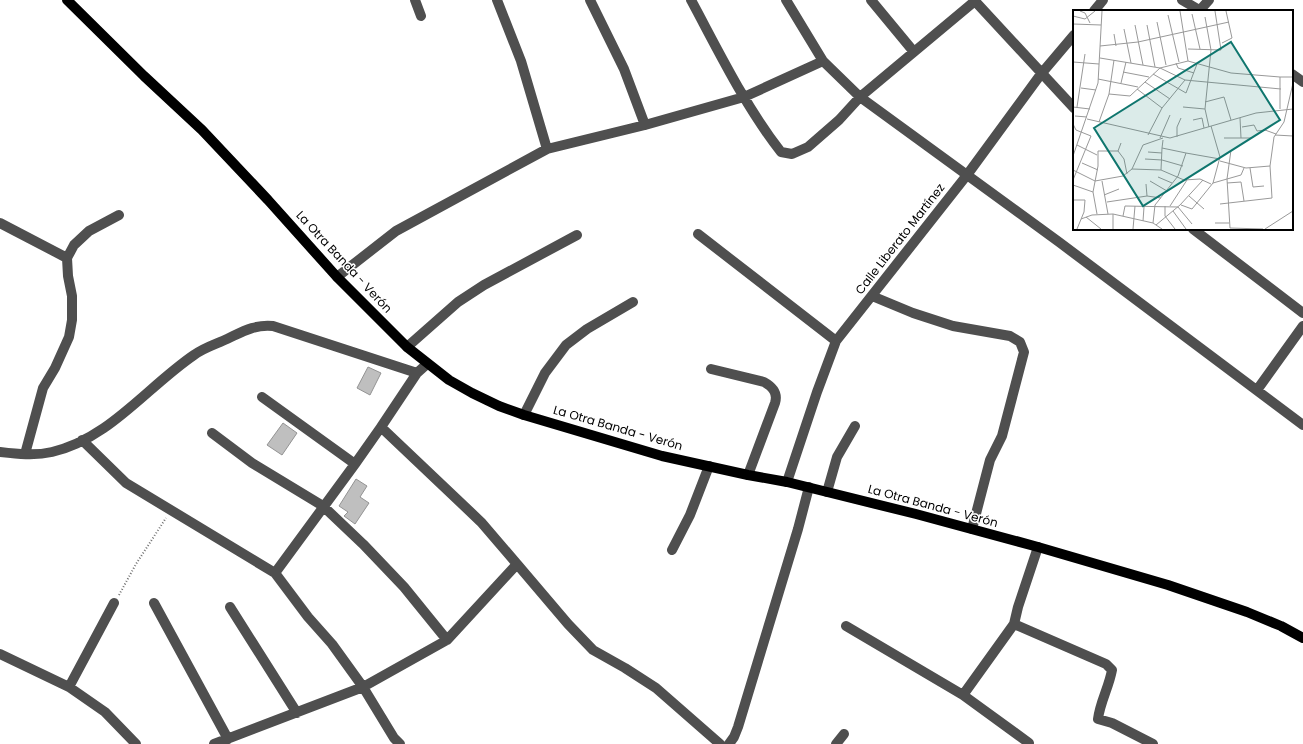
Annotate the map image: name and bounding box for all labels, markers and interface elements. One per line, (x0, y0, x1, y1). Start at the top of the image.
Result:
inset map (1073, 10, 1293, 230)
street label: Calle Liberato Martínez (851, 180, 948, 298)
street label: La Otra Banda - Verón (292, 207, 396, 316)
street label: La Otra Banda - Verón (551, 401, 685, 454)
street label: La Otra Banda - Verón (866, 480, 1000, 531)

